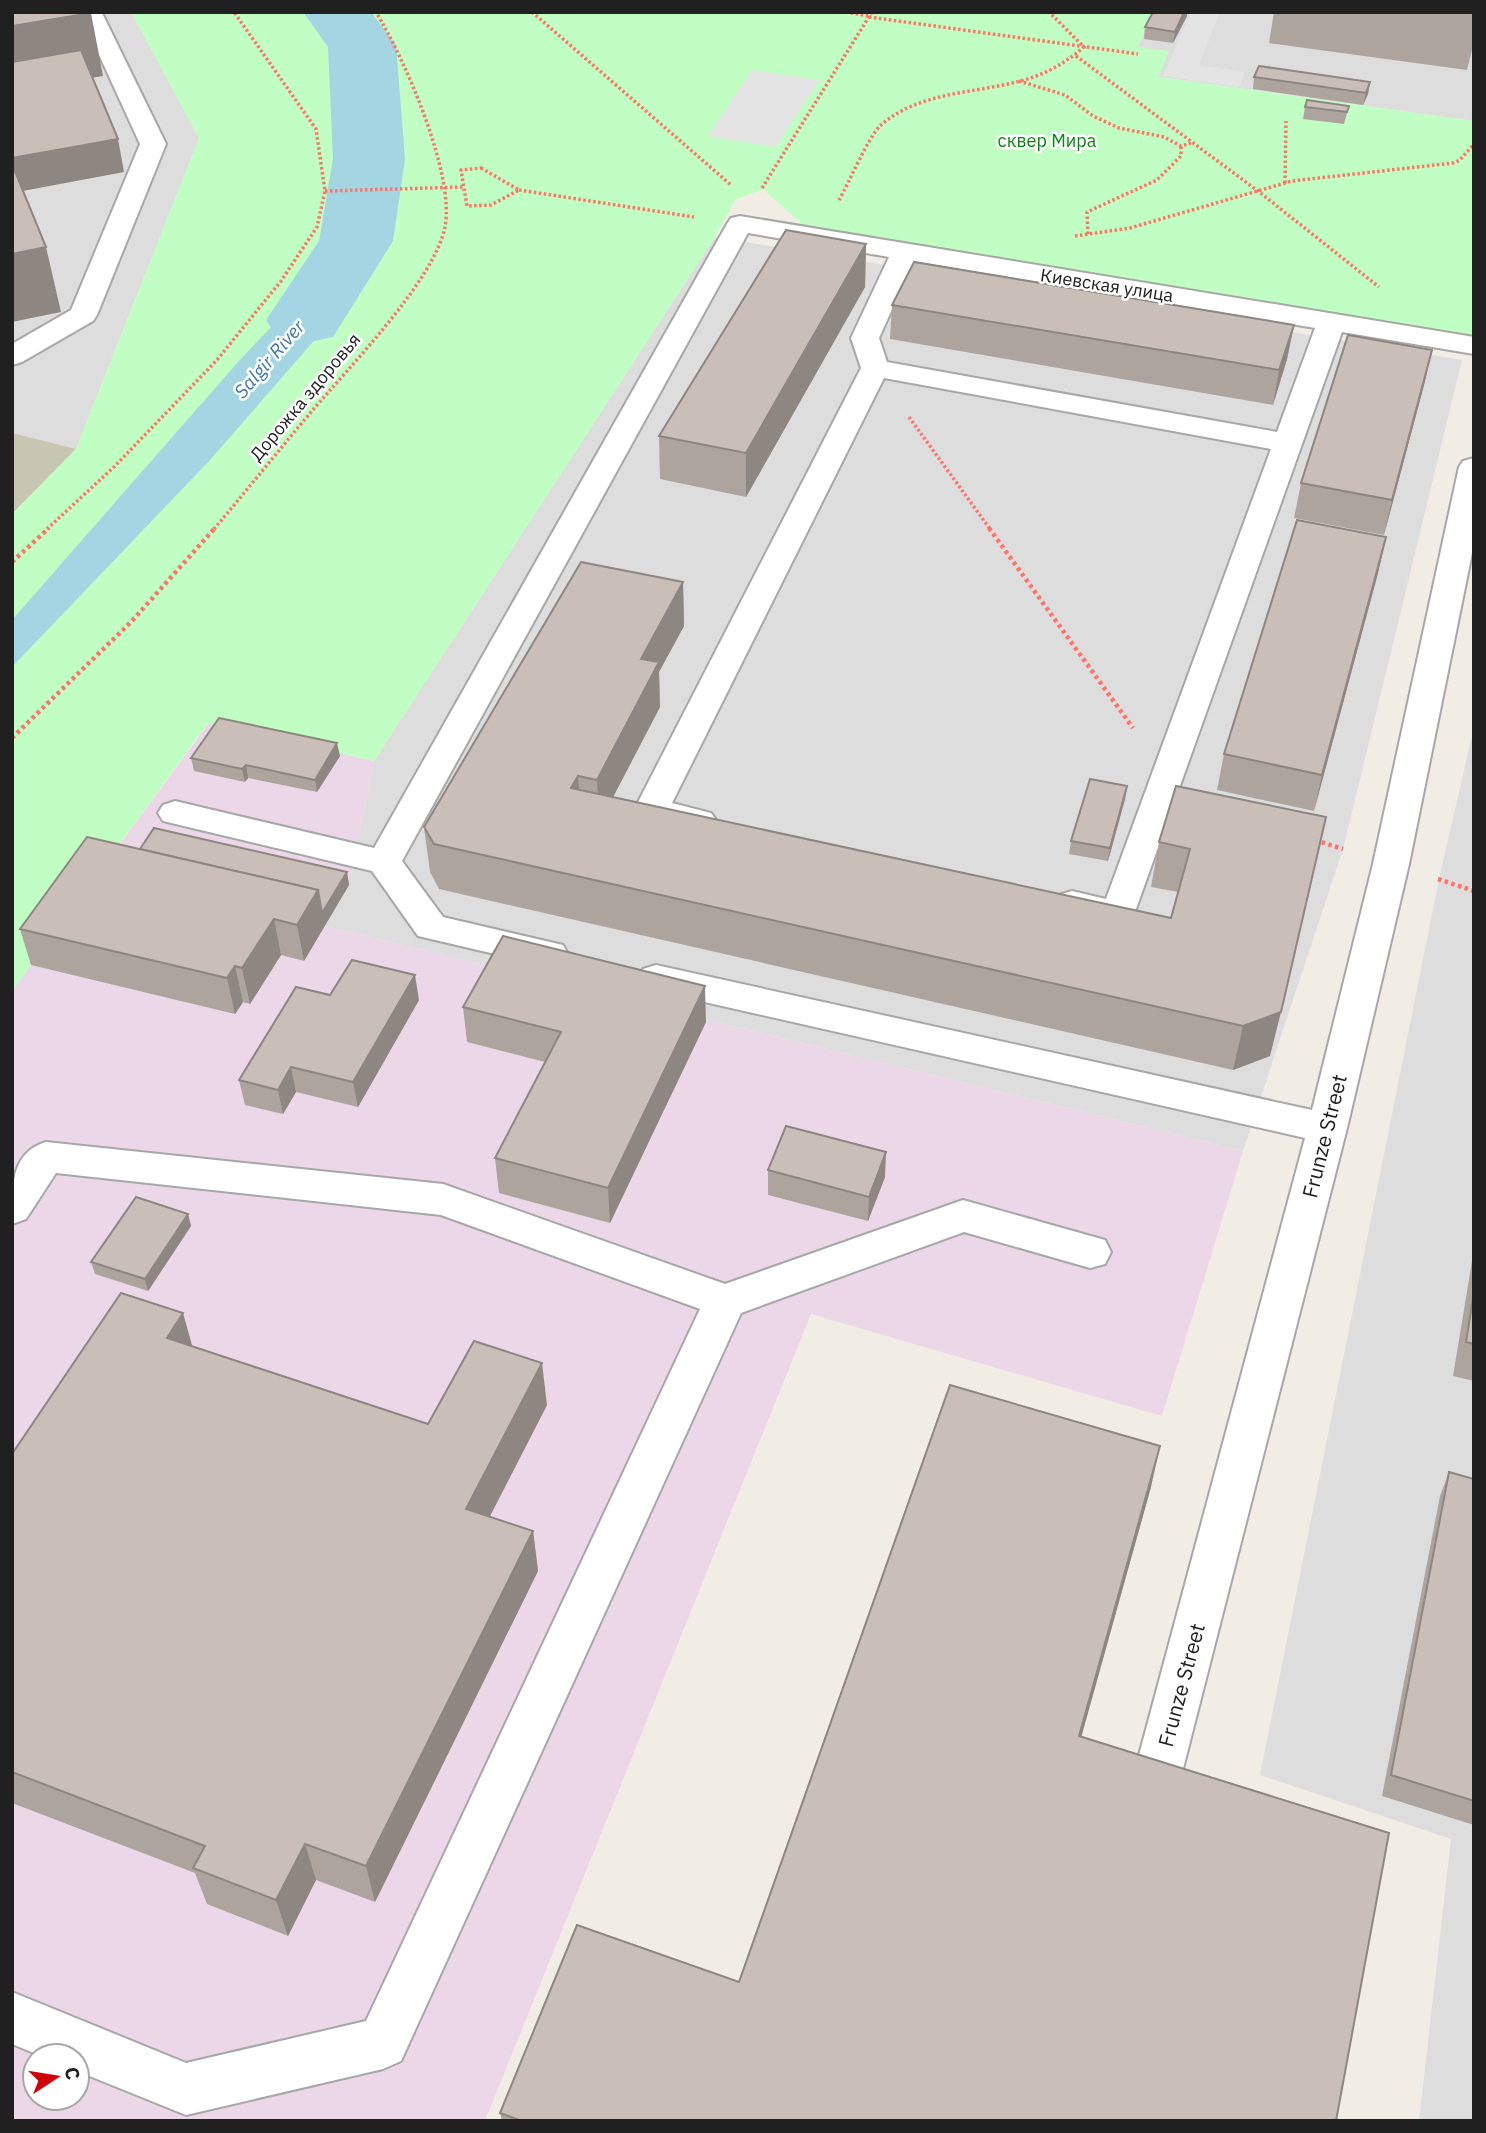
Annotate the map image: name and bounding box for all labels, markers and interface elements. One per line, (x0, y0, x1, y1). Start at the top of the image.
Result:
park label: сквер Мира (998, 129, 1097, 152)
street label: Киевская улица (1039, 263, 1176, 307)
water label: Salgir River (229, 314, 310, 403)
street label: Дорожка здоровья (245, 328, 365, 466)
street label: Frunze Street (1295, 1071, 1353, 1201)
street label: Frunze Street (1151, 1620, 1211, 1750)
north arrow (21, 2042, 91, 2112)
text: С (60, 2065, 86, 2082)

